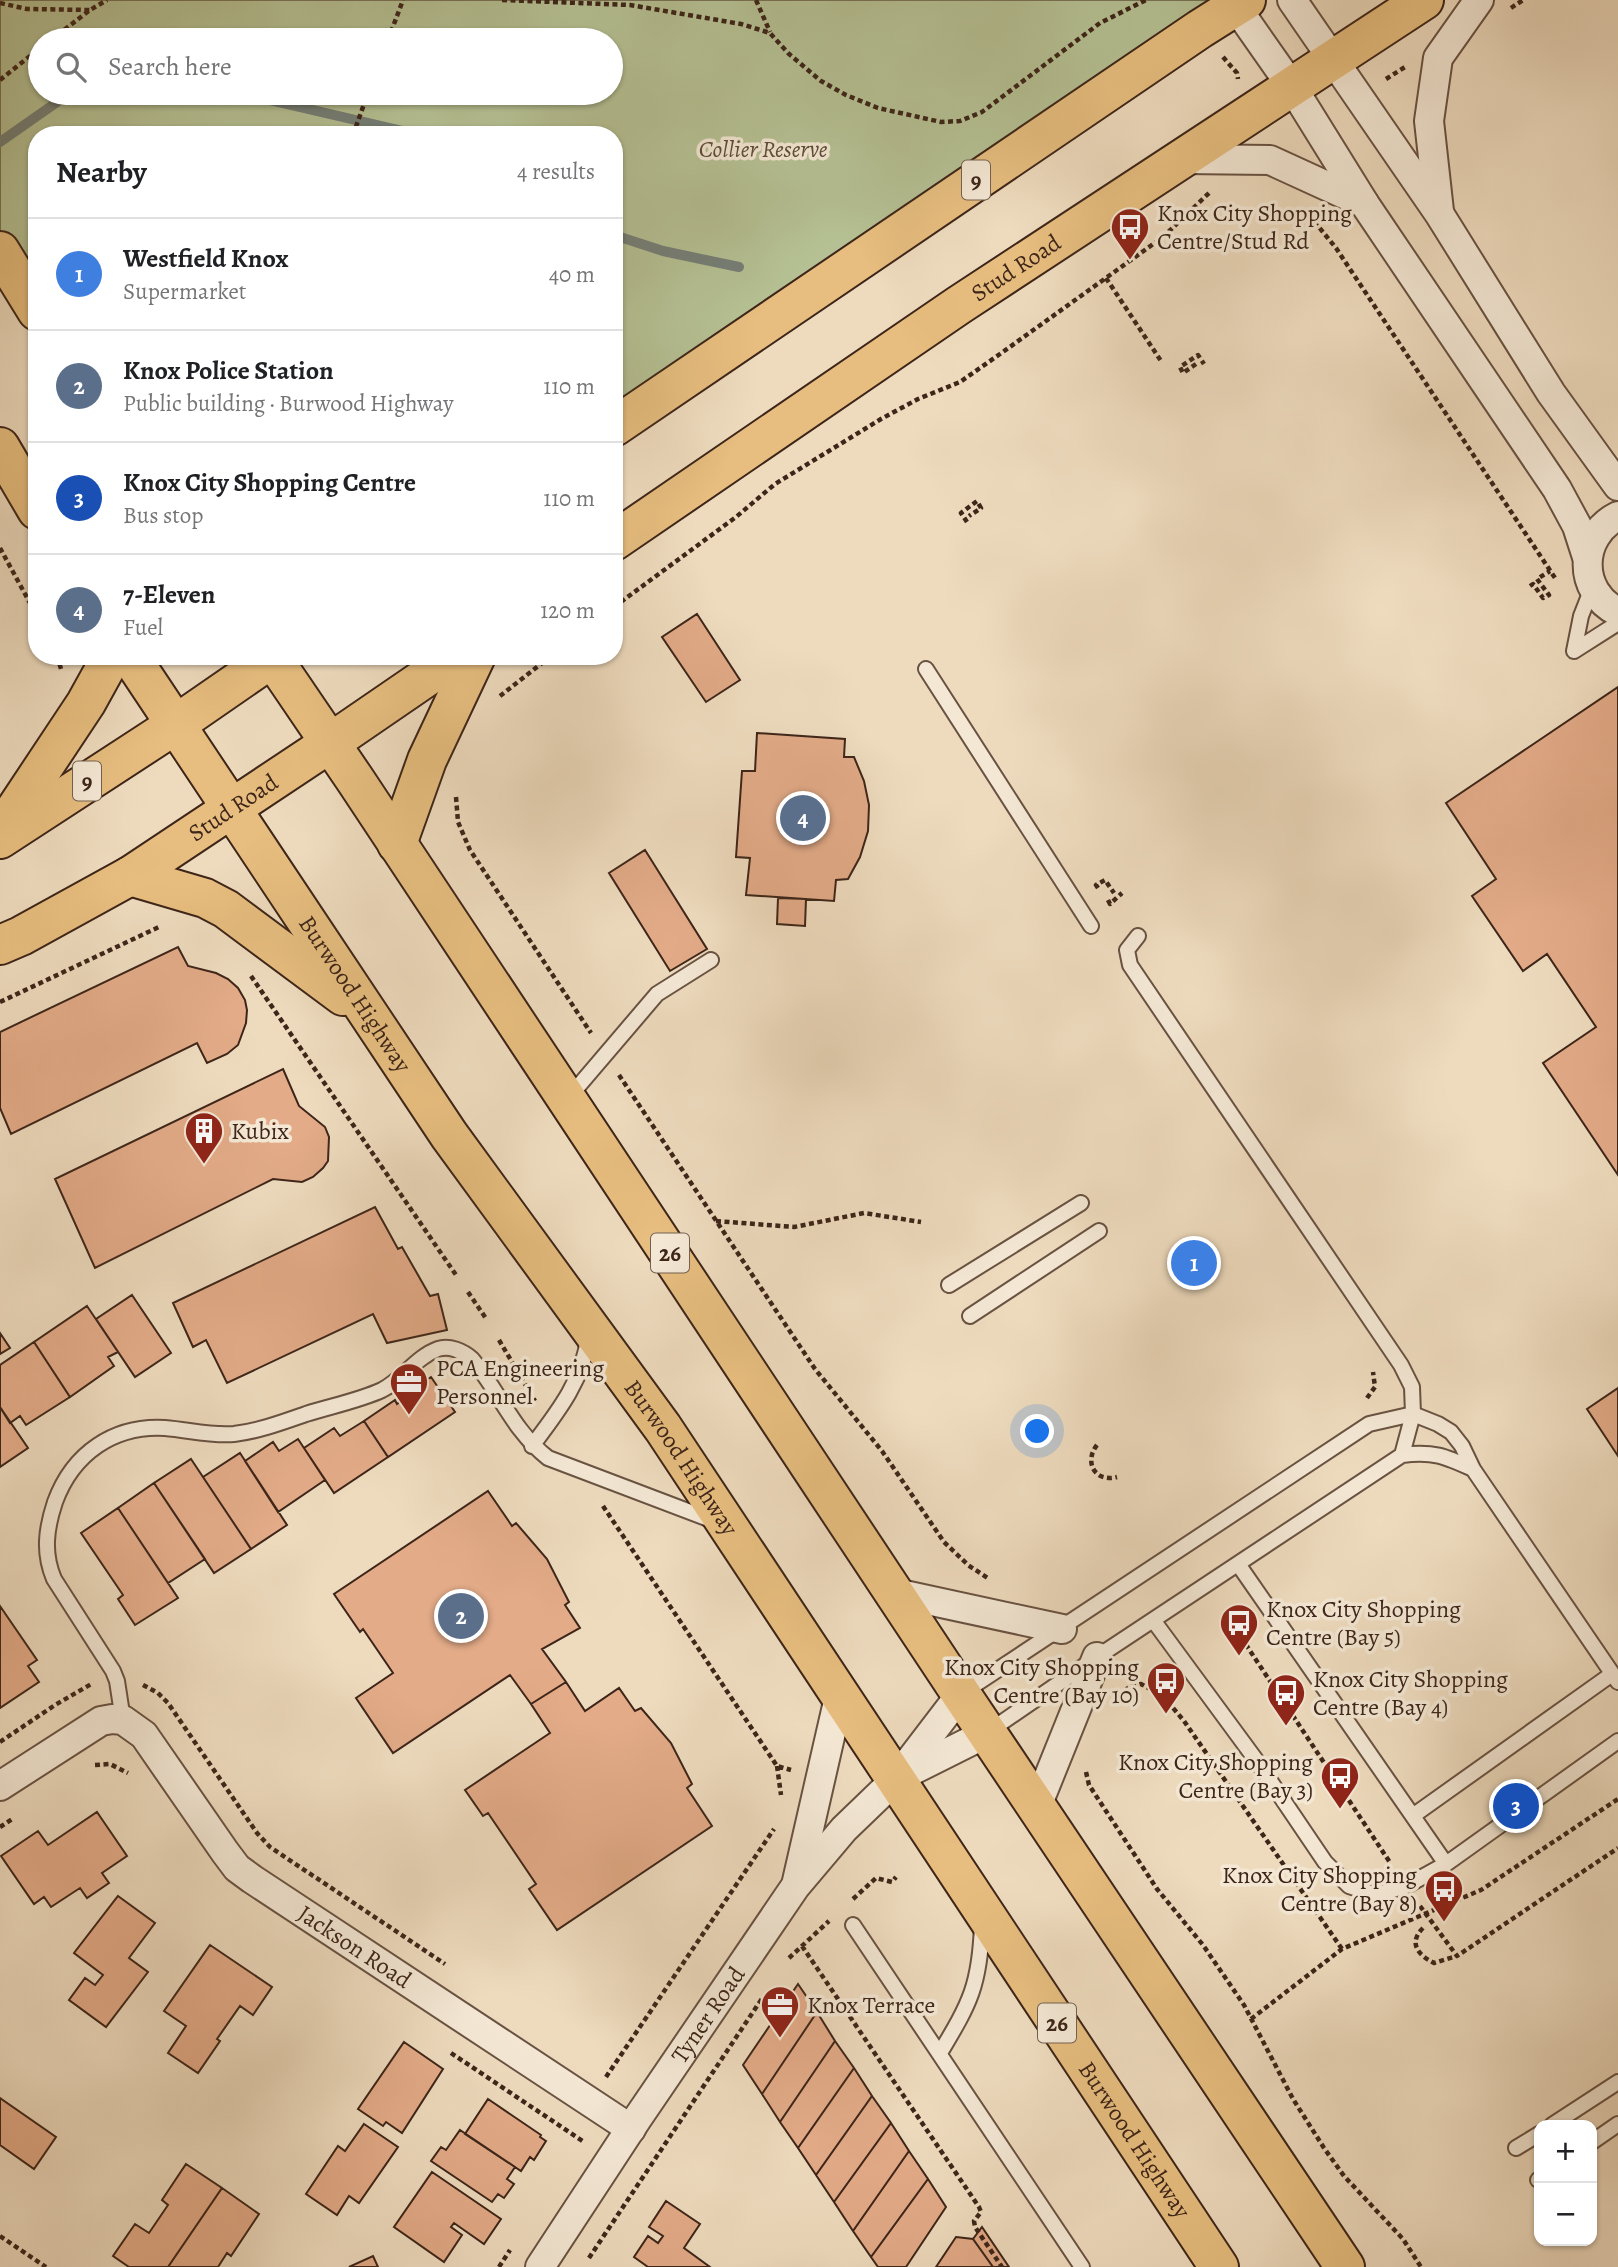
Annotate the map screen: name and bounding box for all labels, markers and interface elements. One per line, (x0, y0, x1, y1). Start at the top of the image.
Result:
search box (28, 28, 623, 105)
icon: search (52, 48, 90, 86)
text: Search here (108, 49, 232, 84)
park label: Collier Reserve (699, 133, 828, 165)
text: Nearby (56, 152, 147, 192)
text: 4 results (517, 156, 595, 187)
road number: 9 (962, 160, 990, 200)
place label: Knox City Shopping Centre/Stud Rd (1157, 197, 1352, 257)
bus stop icon: Knox City Shopping Centre/Stud Rd (1109, 206, 1151, 261)
street label: Stud Road (965, 226, 1067, 309)
text: Westfield Knox (123, 241, 288, 276)
text: 1 (75, 259, 83, 290)
text: 40 m (549, 259, 595, 290)
text: Supermarket (123, 276, 246, 307)
text: Knox Police Station (123, 353, 334, 388)
text: 2 (73, 371, 85, 402)
text: 110 m (543, 371, 595, 402)
text: Public building · Burwood Highway (123, 388, 453, 419)
text: Knox City Shopping Centre (123, 465, 416, 500)
text: 3 (74, 483, 84, 514)
text: 110 m (543, 483, 595, 514)
text: Bus stop (123, 500, 203, 531)
text: 7-Eleven (123, 577, 215, 612)
text: 4 (74, 595, 84, 626)
text: 120 m (540, 595, 595, 626)
text: Fuel (123, 612, 163, 643)
road number: 9 (73, 762, 101, 800)
street label: Stud Road (182, 766, 284, 849)
pin: 4 (780, 792, 826, 844)
street label: Burwood Highway (291, 909, 419, 1079)
building icon: Kubix (183, 1110, 225, 1165)
place label: Kubix (231, 1115, 290, 1147)
road number: 26 (651, 1234, 689, 1272)
pin: 1 (1171, 1237, 1217, 1289)
place label: PCA Engineering Personnel (436, 1352, 604, 1412)
office icon: PCA Engineering Personnel (388, 1361, 430, 1416)
street label: Burwood Highway (617, 1373, 746, 1542)
your location (1020, 1414, 1054, 1448)
pin: 2 (438, 1590, 484, 1642)
place label: Knox City Shopping Centre (Bay 5) (1266, 1593, 1461, 1653)
bus stop icon: Knox City Shopping Centre (Bay 5) (1218, 1602, 1260, 1657)
place label: Knox City Shopping Centre (Bay 10) (944, 1651, 1139, 1711)
bus stop icon: Knox City Shopping Centre (Bay 10) (1145, 1660, 1187, 1715)
place label: Knox City Shopping Centre (Bay 4) (1313, 1663, 1508, 1723)
bus stop icon: Knox City Shopping Centre (Bay 4) (1265, 1672, 1307, 1727)
place label: Knox City Shopping Centre (Bay 3) (1118, 1746, 1313, 1806)
bus stop icon: Knox City Shopping Centre (Bay 3) (1319, 1755, 1361, 1810)
pin: 3 (1493, 1780, 1539, 1832)
place label: Knox City Shopping Centre (Bay 8) (1222, 1859, 1417, 1919)
bus stop icon: Knox City Shopping Centre (Bay 8) (1423, 1868, 1465, 1923)
street label: Jackson Road (292, 1898, 418, 1996)
street label: Tyner Road (664, 1960, 752, 2069)
office icon: Knox Terrace (759, 1984, 801, 2039)
place label: Knox Terrace (807, 1989, 935, 2021)
road number: 26 (1038, 2004, 1076, 2042)
street label: Burwood Highway (1071, 2055, 1198, 2225)
map controls (1534, 2120, 1597, 2246)
button: + (1534, 2120, 1597, 2183)
button: − (1534, 2183, 1597, 2246)

